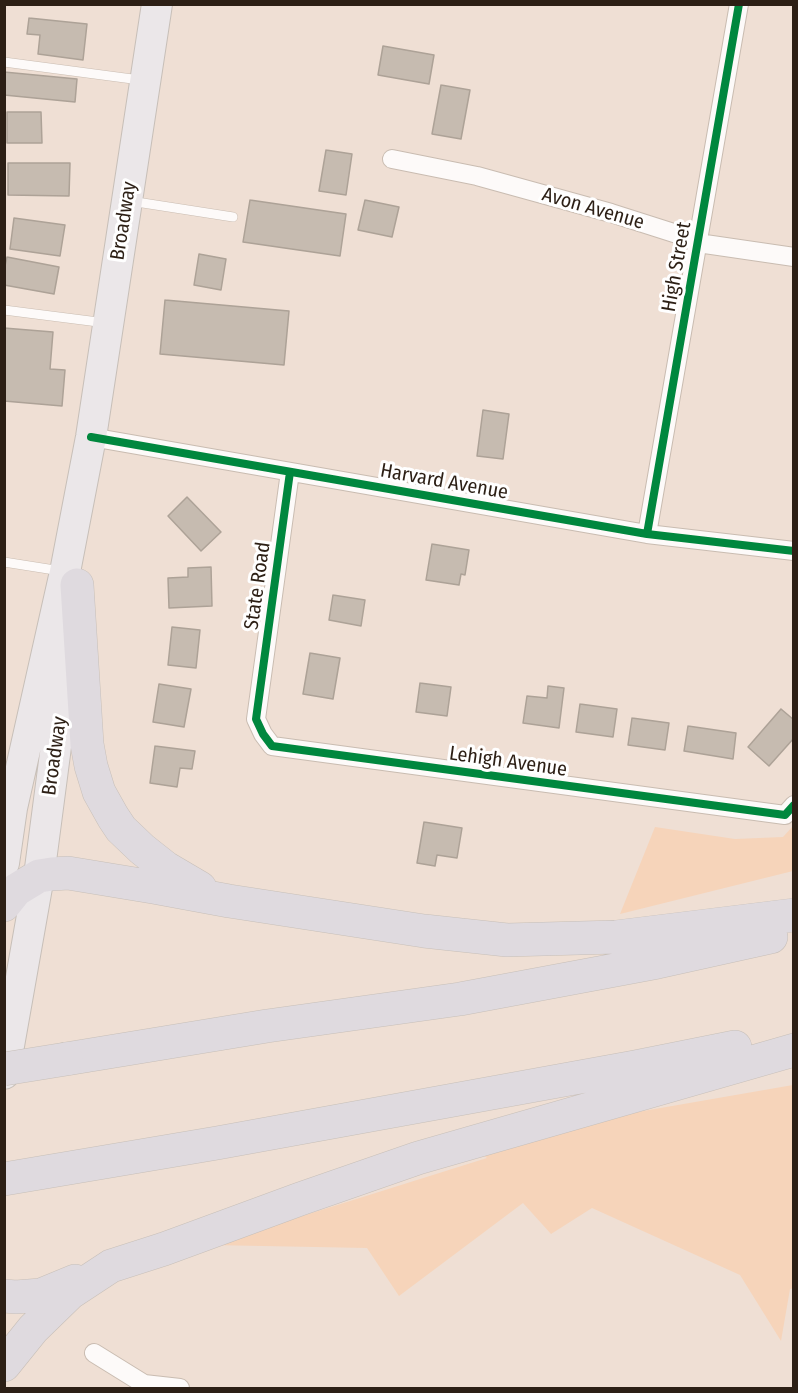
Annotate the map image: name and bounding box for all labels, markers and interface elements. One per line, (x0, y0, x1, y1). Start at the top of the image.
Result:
street label: Broadway (106, 180, 142, 262)
street label: Avon Avenue (539, 183, 647, 235)
street label: High Street (657, 220, 697, 314)
street label: Harvard Avenue (378, 459, 510, 505)
street label: State Road (240, 541, 276, 631)
street label: Broadway (38, 715, 72, 797)
street label: Lehigh Avenue (448, 742, 568, 782)

